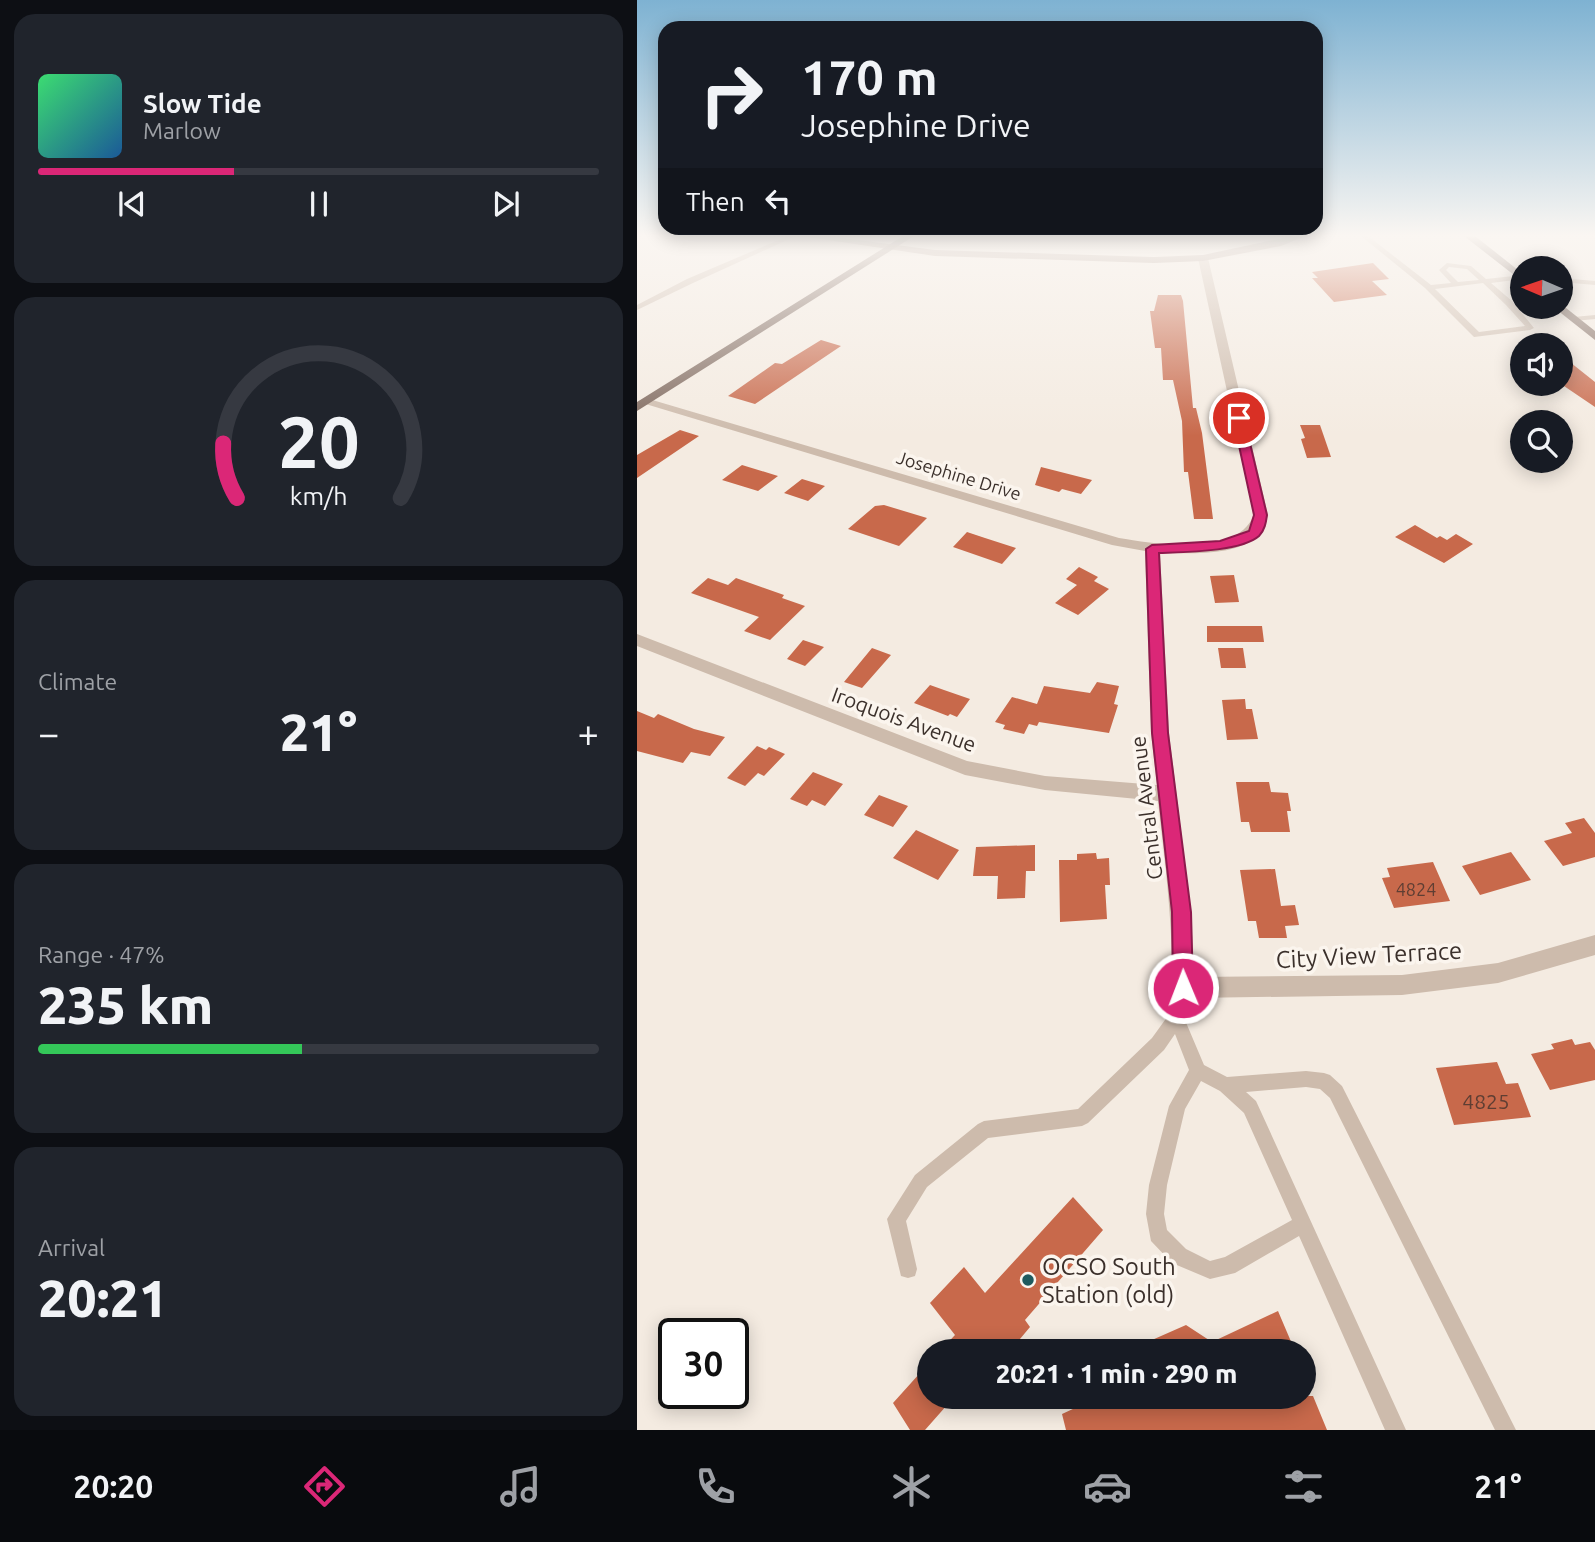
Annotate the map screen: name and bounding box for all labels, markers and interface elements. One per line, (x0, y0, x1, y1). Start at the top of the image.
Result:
icon: right (686, 49, 777, 140)
text: 170 m (801, 49, 938, 104)
text: Slow Tide (143, 89, 262, 118)
text: Josephine Drive (801, 107, 1031, 143)
text: Marlow (143, 118, 221, 143)
icon: left (759, 182, 797, 220)
icon: previous (113, 185, 151, 223)
icon: pause (300, 185, 338, 223)
icon: next (487, 185, 525, 223)
text: Then (686, 187, 745, 216)
north arrow (1510, 256, 1573, 318)
map controls (1510, 256, 1573, 473)
button: sound (1510, 333, 1573, 396)
pin (1209, 388, 1269, 448)
icon: arrive (1220, 399, 1258, 437)
text: 20 (277, 400, 360, 482)
button: search (1510, 410, 1573, 473)
street label: Josephine Drive (894, 447, 1024, 503)
text: km/h (290, 482, 347, 510)
text: Climate (38, 669, 117, 694)
street label: Iroquois Avenue (829, 682, 979, 756)
text: 21° (280, 703, 357, 761)
text: − (38, 712, 59, 754)
text: + (578, 712, 599, 754)
street label: Central Avenue (1125, 735, 1167, 881)
house number: 4824 (1396, 879, 1436, 899)
street label: City View Terrace (1275, 937, 1463, 973)
text: Range · 47% (38, 942, 165, 967)
position arrow (1146, 951, 1220, 1025)
text: 235 km (38, 976, 213, 1034)
house number: 4825 (1462, 1089, 1510, 1113)
text: Arrival (38, 1235, 105, 1260)
place label: OCSO South Station (old) (1042, 1253, 1176, 1308)
text: 20:21 (38, 1269, 168, 1327)
marker: OCSO South Station (old) (1020, 1272, 1036, 1288)
speed limit sign: 30 (658, 1318, 749, 1409)
text: 20:21 · 1 min · 290 m (996, 1359, 1237, 1388)
icon: directions (300, 1462, 349, 1511)
icon: music (496, 1462, 545, 1511)
icon: phone (691, 1462, 740, 1511)
icon: climate (887, 1462, 936, 1511)
icon: car (1083, 1462, 1132, 1511)
icon: filters (1279, 1462, 1328, 1511)
text: 20:20 (73, 1468, 153, 1504)
text: 21° (1474, 1468, 1522, 1504)

